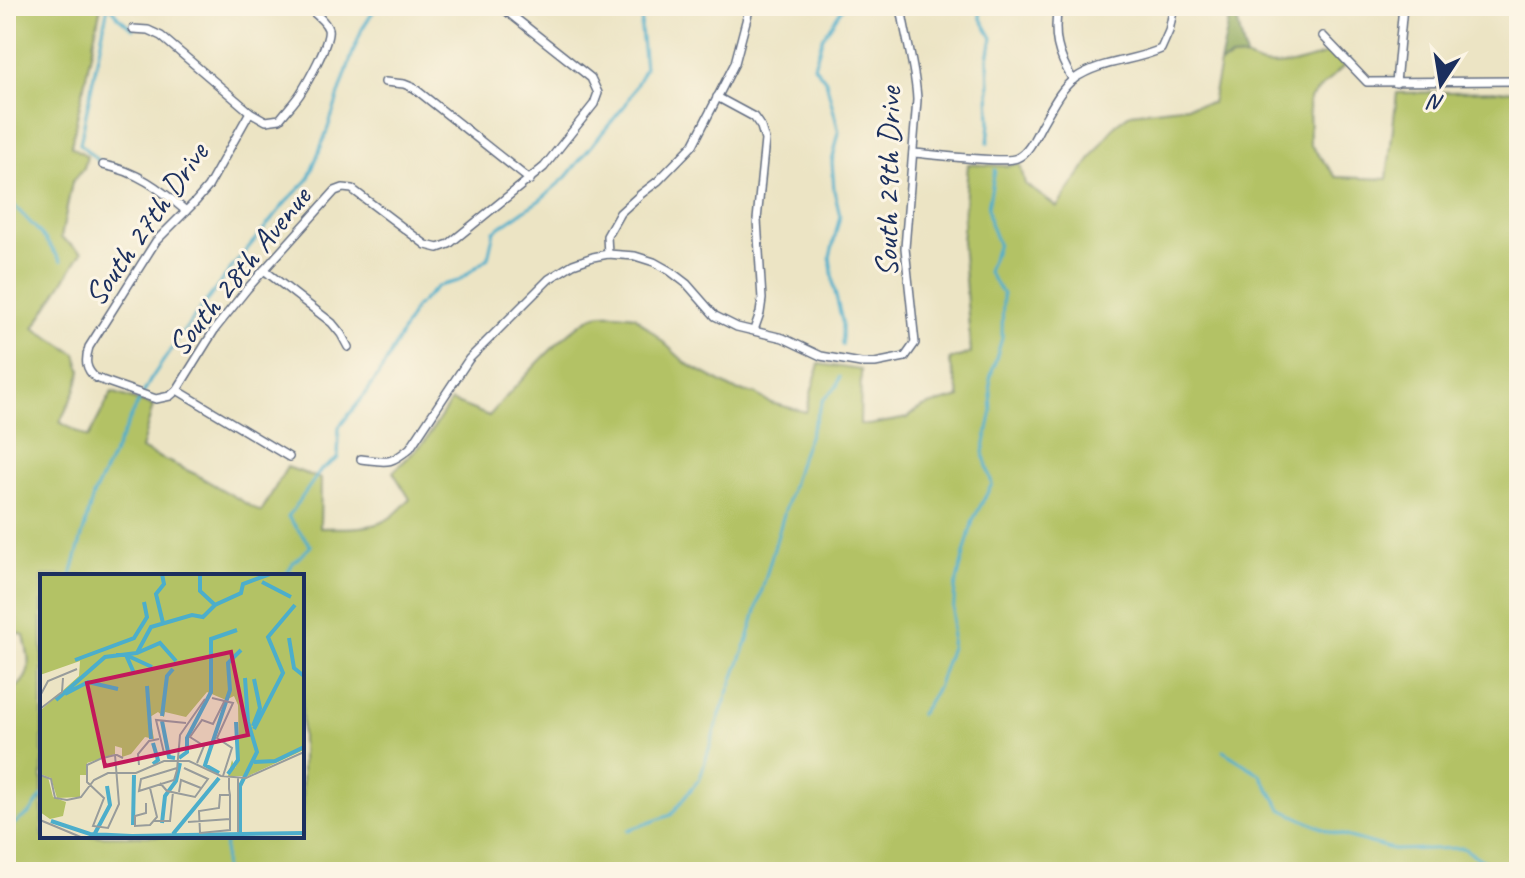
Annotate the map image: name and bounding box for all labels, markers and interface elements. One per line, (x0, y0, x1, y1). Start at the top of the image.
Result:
north arrow (1401, 44, 1481, 124)
street label: South 29th Drive (866, 84, 910, 277)
text: N (1424, 87, 1447, 118)
street label: South 27th Drive (75, 132, 219, 314)
street label: South 28th Avenue (158, 176, 322, 364)
inset map (40, 574, 304, 838)

